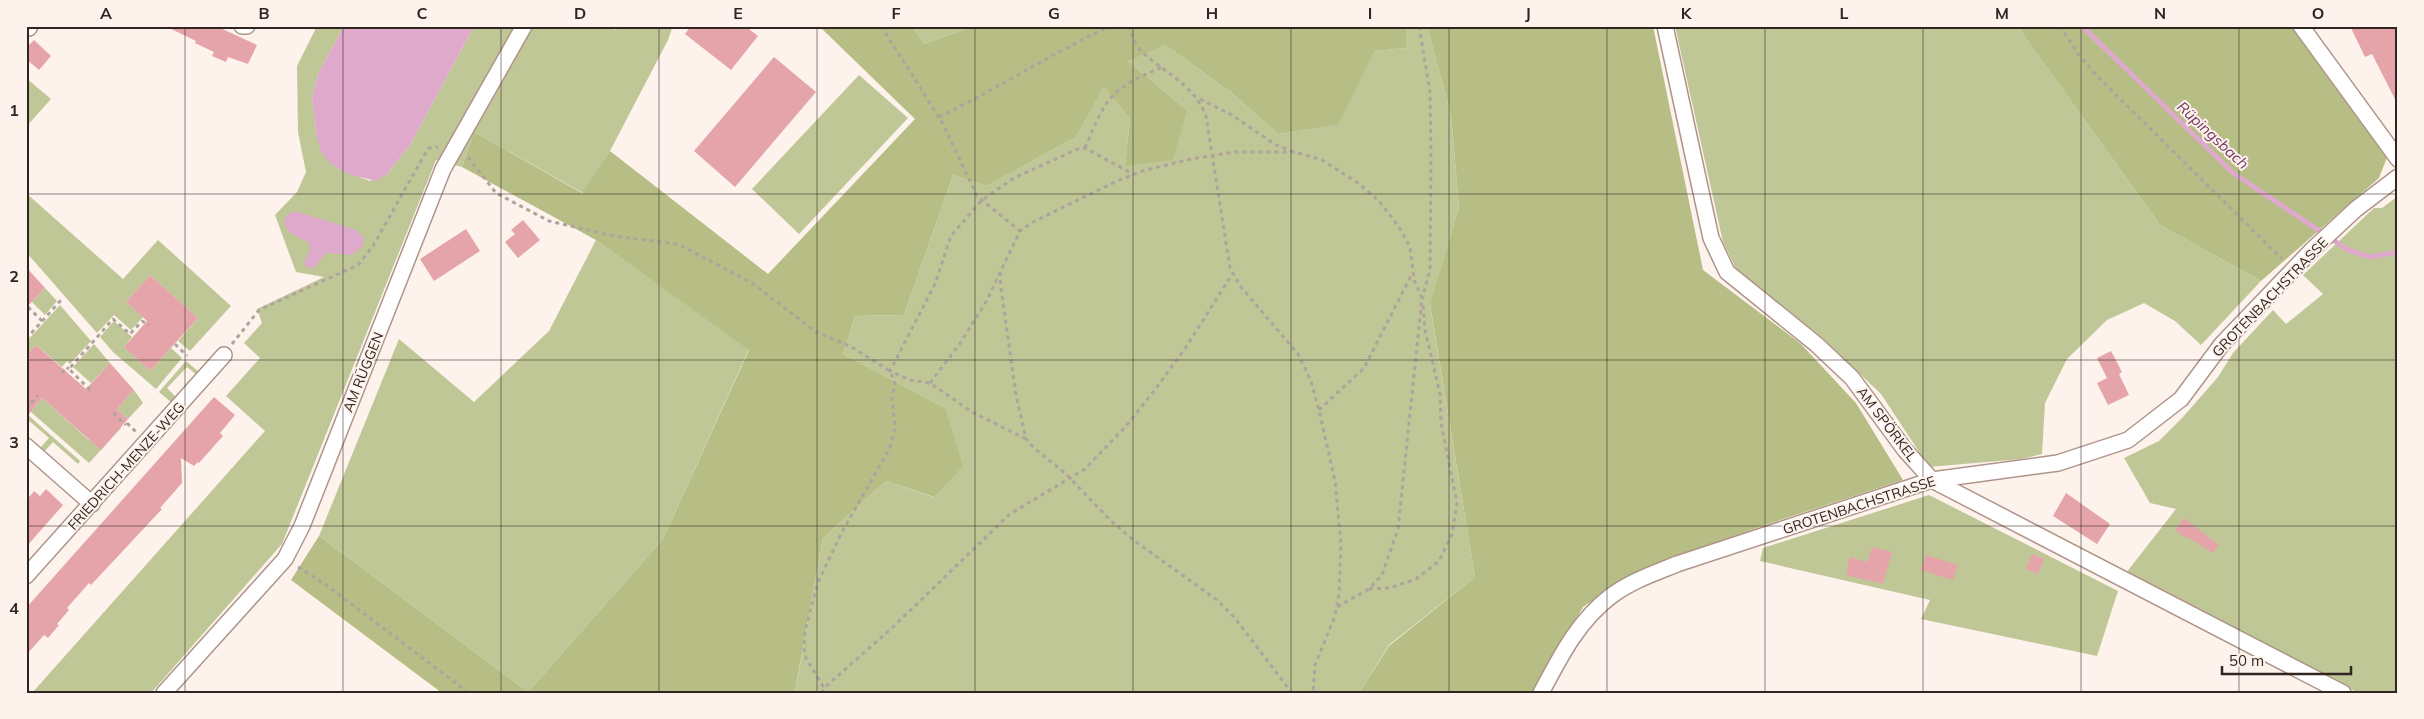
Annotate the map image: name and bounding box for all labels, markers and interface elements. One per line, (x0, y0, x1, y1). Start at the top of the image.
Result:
text: A (100, 3, 112, 23)
text: B (258, 3, 270, 23)
text: C (417, 3, 428, 23)
text: D (574, 3, 586, 23)
text: E (733, 3, 743, 23)
text: F (891, 3, 901, 23)
text: G (1048, 3, 1060, 23)
text: H (1206, 3, 1218, 23)
text: I (1368, 3, 1372, 23)
text: J (1525, 3, 1531, 23)
text: K (1681, 3, 1693, 23)
text: L (1840, 3, 1849, 23)
text: M (1995, 3, 2009, 23)
text: N (2154, 3, 2166, 23)
text: O (2312, 3, 2324, 23)
water label: Rüpingsbach (2173, 97, 2253, 173)
text: 1 (9, 100, 19, 120)
street label: GROTENBACHSTRASSE (2208, 233, 2332, 361)
text: 2 (9, 266, 19, 286)
street label: AM RÜGGEN (339, 329, 387, 415)
street label: AM SPÖRKEL (1853, 383, 1921, 465)
street label: FRIEDRICH-MENZE-WEG (64, 398, 188, 534)
text: 3 (9, 432, 19, 452)
street label: GROTENBACHSTRASSE (1780, 472, 1938, 538)
text: 4 (9, 598, 19, 618)
scale bar (2222, 644, 2350, 676)
text: 50 m (2229, 651, 2264, 670)

